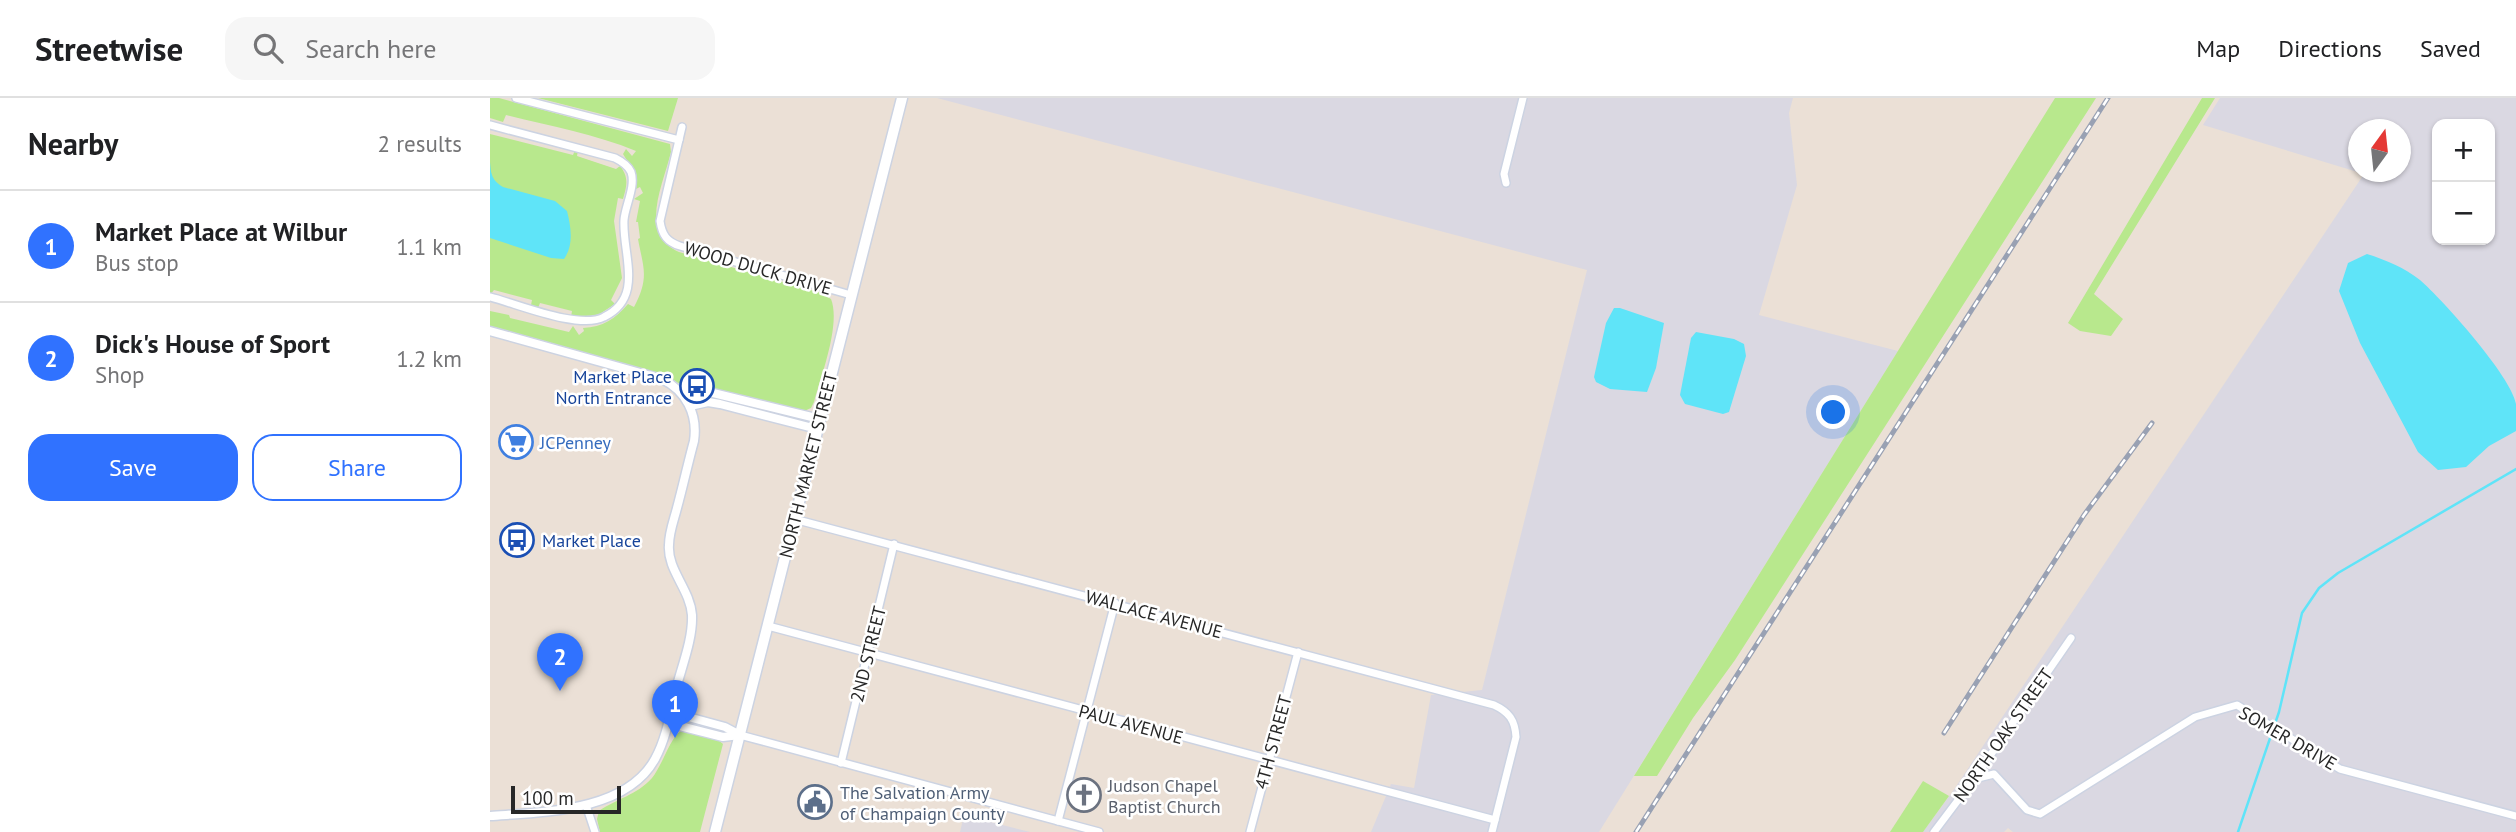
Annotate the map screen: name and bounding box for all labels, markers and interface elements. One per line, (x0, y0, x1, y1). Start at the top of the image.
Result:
search box (225, 17, 715, 80)
text: Streetwise (35, 27, 183, 70)
icon: search (249, 29, 287, 67)
text: Search here (305, 32, 436, 65)
text: Map (2196, 33, 2240, 64)
text: Directions (2278, 33, 2382, 64)
text: Saved (2420, 33, 2481, 64)
north arrow (2348, 119, 2411, 182)
map controls (2432, 119, 2495, 245)
button: + (2432, 119, 2495, 182)
text: Nearby (28, 124, 118, 163)
text: 2 results (378, 129, 462, 158)
button: − (2432, 182, 2495, 245)
text: Market Place at Wilbur (95, 215, 347, 248)
text: 1 (44, 232, 58, 261)
text: 1.1 km (396, 232, 462, 261)
street label: WOOD DUCK DRIVE (682, 236, 834, 300)
text: Bus stop (95, 248, 179, 277)
text: Dick's House of Sport (95, 327, 330, 360)
text: 2 (44, 344, 58, 373)
text: 1.2 km (396, 344, 462, 373)
text: Shop (95, 360, 145, 389)
place label: Market Place North Entrance (555, 365, 672, 409)
bus stop icon: Market Place North Entrance (678, 367, 716, 405)
street label: NORTH MARKET STREET (774, 370, 842, 560)
your location (1816, 395, 1850, 429)
supermarket icon: JCPenney (497, 423, 535, 461)
place label: JCPenney (539, 431, 612, 454)
button: Save (28, 434, 238, 501)
button: Share (252, 434, 462, 501)
bus stop icon: Market Place (498, 521, 536, 559)
place label: Market Place (542, 529, 641, 552)
street label: WALLACE AVENUE (1083, 585, 1225, 643)
street label: 2ND STREET (845, 604, 891, 704)
pin: 2 (537, 633, 583, 691)
street label: NORTH OAK STREET (1948, 664, 2058, 806)
pin: 1 (652, 680, 698, 738)
street label: 4TH STREET (1249, 693, 1297, 791)
street label: PAUL AVENUE (1076, 699, 1186, 749)
street label: SOMER DRIVE (2235, 701, 2341, 775)
place label: Judson Chapel Baptist Church (1107, 774, 1221, 818)
church icon: Judson Chapel Baptist Church (1065, 776, 1103, 814)
place label: The Salvation Army of Champaign County (840, 781, 1005, 825)
scale bar (511, 783, 621, 815)
public building icon: The Salvation Army of Champaign County (796, 783, 834, 821)
text: 100 m (522, 786, 574, 810)

